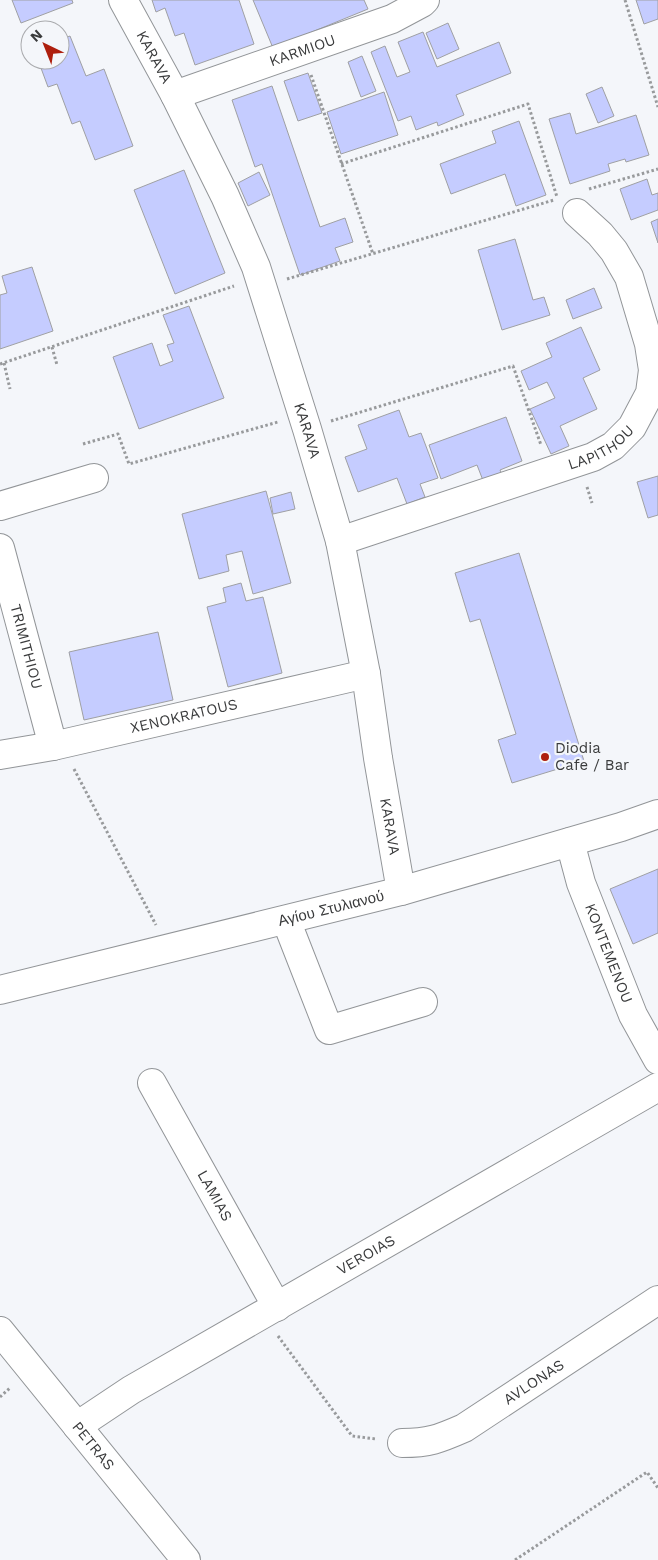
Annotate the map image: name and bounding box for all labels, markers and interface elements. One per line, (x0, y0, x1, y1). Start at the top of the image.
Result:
north arrow (20, 20, 70, 70)
text: N (27, 26, 45, 45)
street label: KARAVA (133, 27, 176, 87)
street label: KARMIOU (267, 31, 338, 70)
street label: KARAVA (290, 400, 324, 461)
street label: LAPITHOU (566, 421, 638, 474)
street label: TRIMITHIOU (6, 602, 46, 691)
street label: XENOKRATOUS (128, 695, 239, 737)
place label: Diodia Cafe / Bar (555, 739, 629, 774)
marker: Diodia Cafe / Bar (539, 751, 551, 763)
street label: KARAVA (376, 797, 404, 856)
street label: Αγίου Στυλιανού (276, 887, 386, 930)
street label: KONTEMENOU (581, 901, 636, 1006)
street label: LAMIAS (193, 1167, 236, 1224)
street label: VEROIAS (334, 1231, 398, 1279)
street label: AVLONAS (500, 1355, 568, 1409)
street label: PETRAS (68, 1418, 118, 1474)

